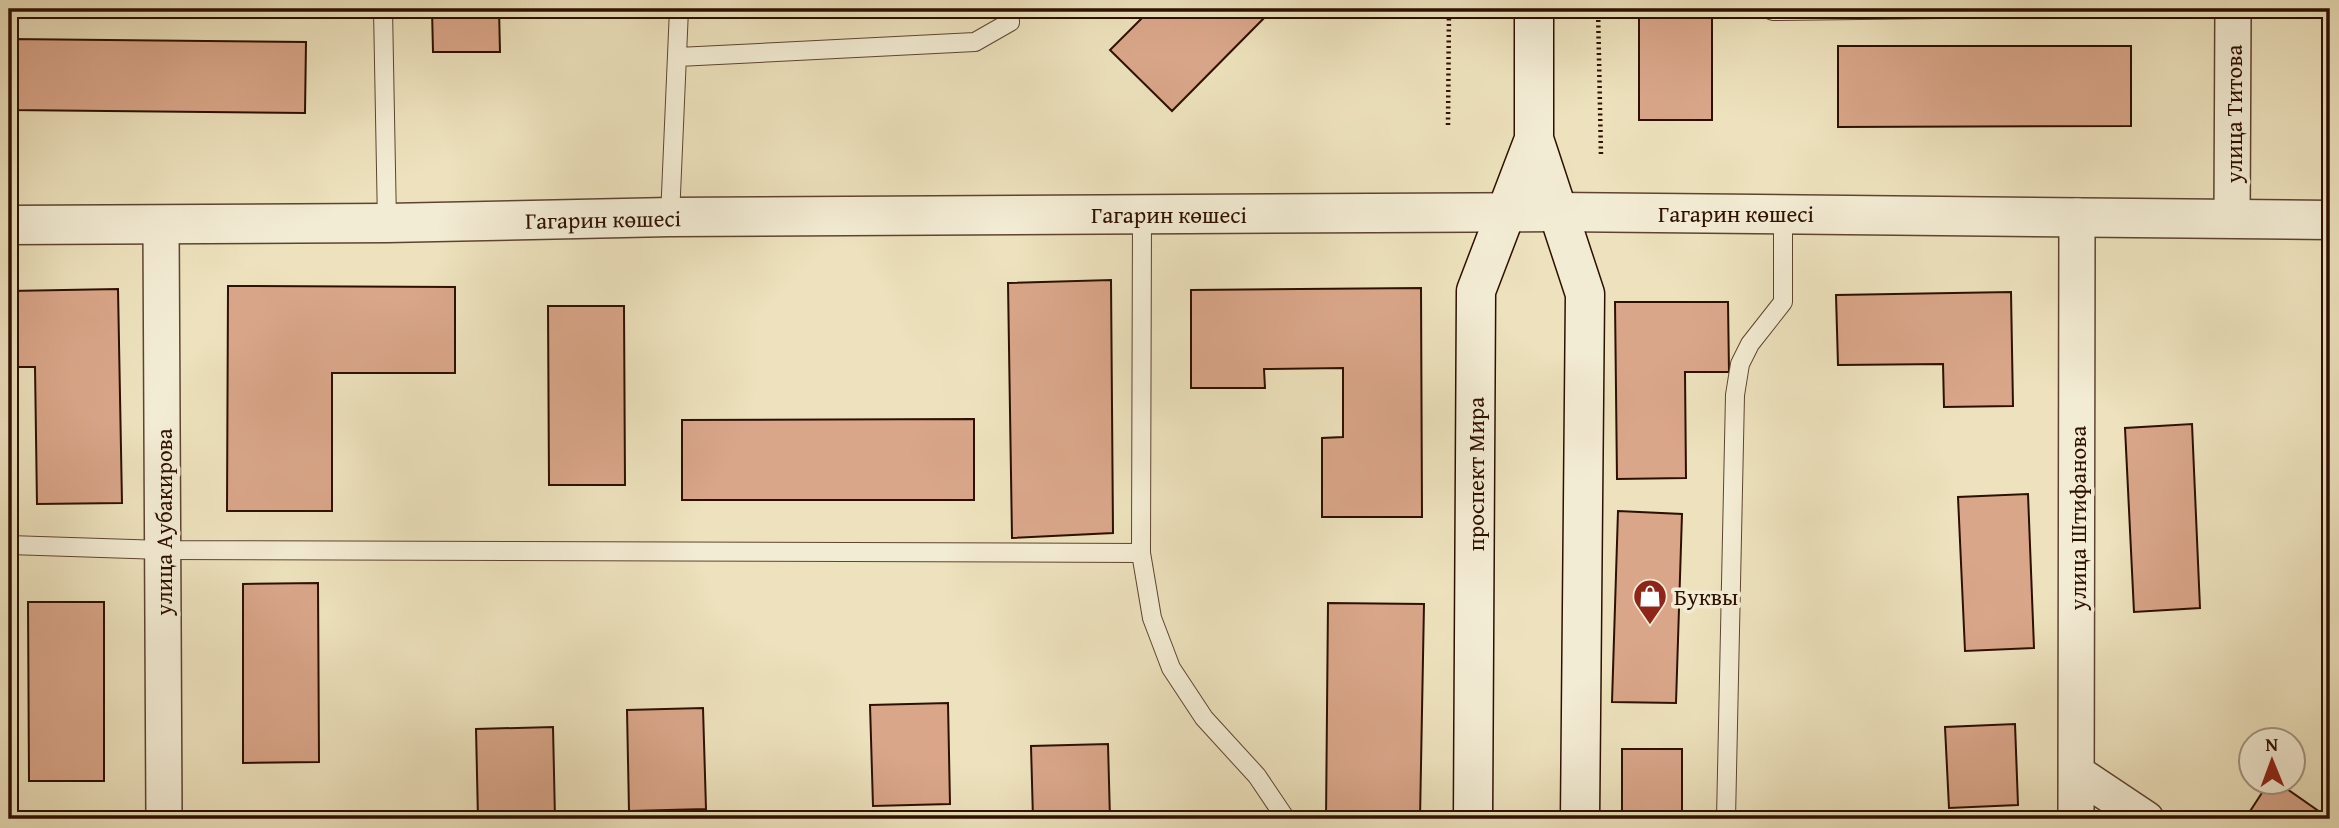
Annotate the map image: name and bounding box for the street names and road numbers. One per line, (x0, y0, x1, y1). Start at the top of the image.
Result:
street label: улица Титова (2217, 45, 2250, 184)
street label: Гагарин көшесі (1658, 197, 1814, 230)
street label: Гагарин көшесі (1091, 198, 1247, 231)
street label: Гагарин көшесі (525, 201, 681, 237)
street label: проспект Мира (1459, 397, 1492, 551)
street label: улица Штифанова (2061, 426, 2094, 611)
street label: улица Аубакирова (147, 428, 180, 617)

